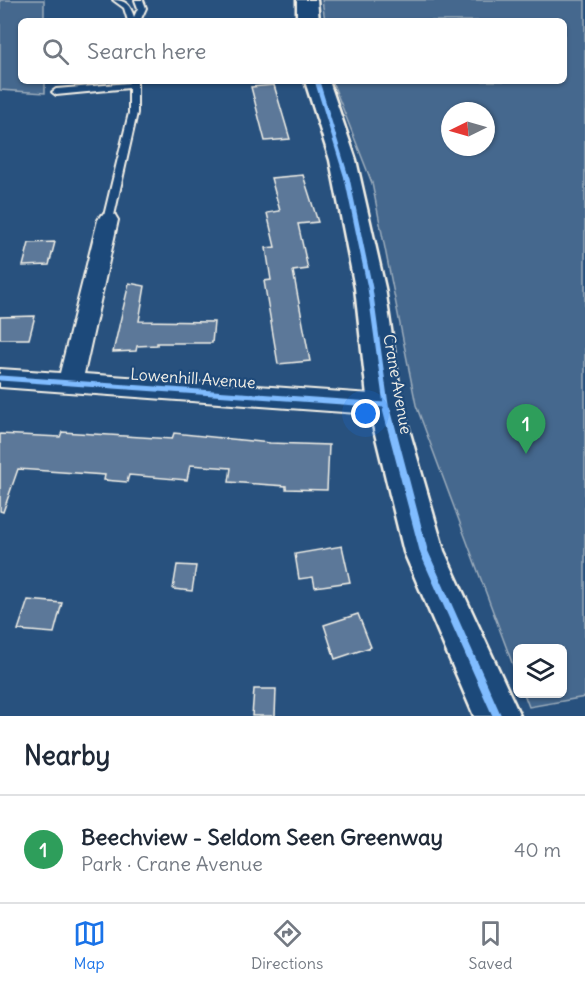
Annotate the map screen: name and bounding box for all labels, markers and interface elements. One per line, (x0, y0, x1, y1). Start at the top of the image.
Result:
search box (18, 18, 567, 84)
icon: search (39, 35, 72, 68)
text: Search here (87, 37, 206, 65)
north arrow (441, 102, 495, 156)
street label: Crane Avenue (379, 332, 417, 436)
street label: Lowenhill Avenue (130, 364, 256, 392)
your location (351, 399, 380, 428)
pin: 1 (506, 404, 546, 454)
map controls (513, 644, 567, 698)
button: layers (513, 644, 567, 698)
text: Nearby (24, 739, 110, 772)
text: Beechview - Seldom Seen Greenway (81, 823, 443, 851)
text: 1 (40, 837, 47, 862)
text: 40 m (514, 837, 561, 862)
text: Park · Crane Avenue (81, 851, 263, 876)
tab: Map (73, 917, 106, 973)
tab: Directions (251, 917, 323, 973)
tab: Saved (469, 917, 512, 973)

